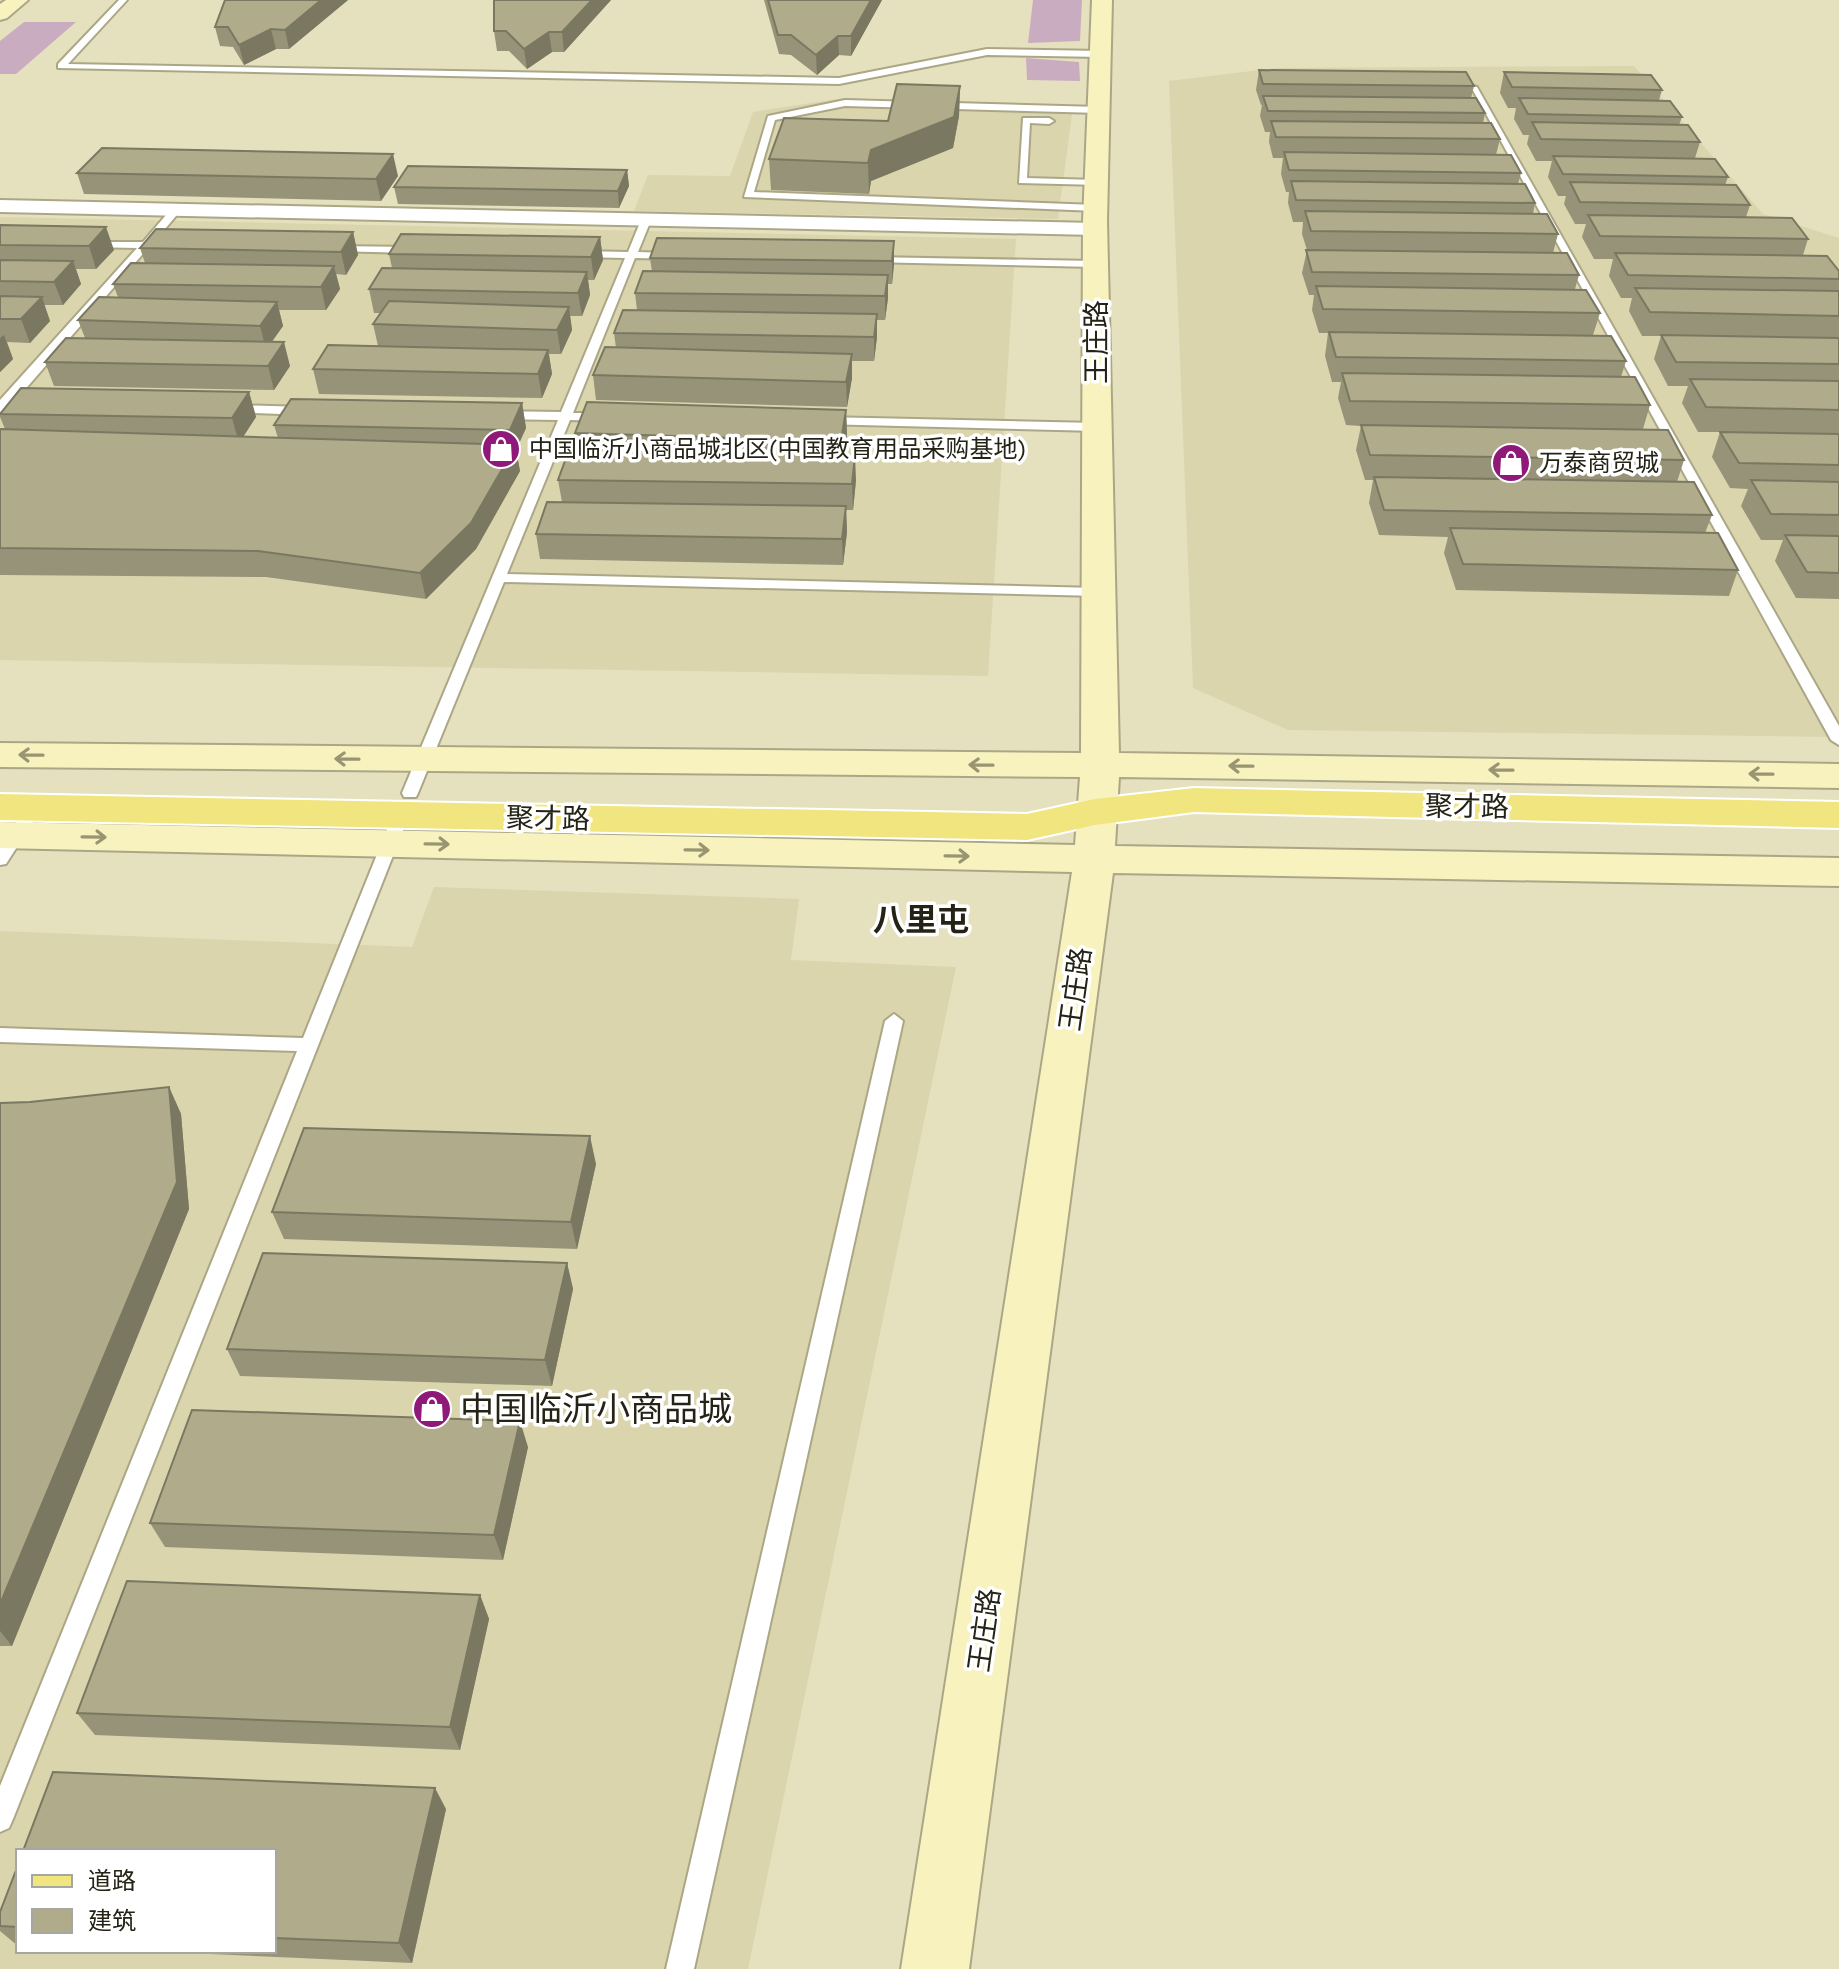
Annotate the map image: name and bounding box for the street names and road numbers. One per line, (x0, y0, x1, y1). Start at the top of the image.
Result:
street label: 王庄路 (1080, 300, 1113, 384)
street label: 聚才路 (1425, 789, 1509, 824)
street label: 聚才路 (506, 801, 590, 836)
street label: 王庄路 (1053, 945, 1098, 1033)
street label: 王庄路 (962, 1586, 1007, 1674)

